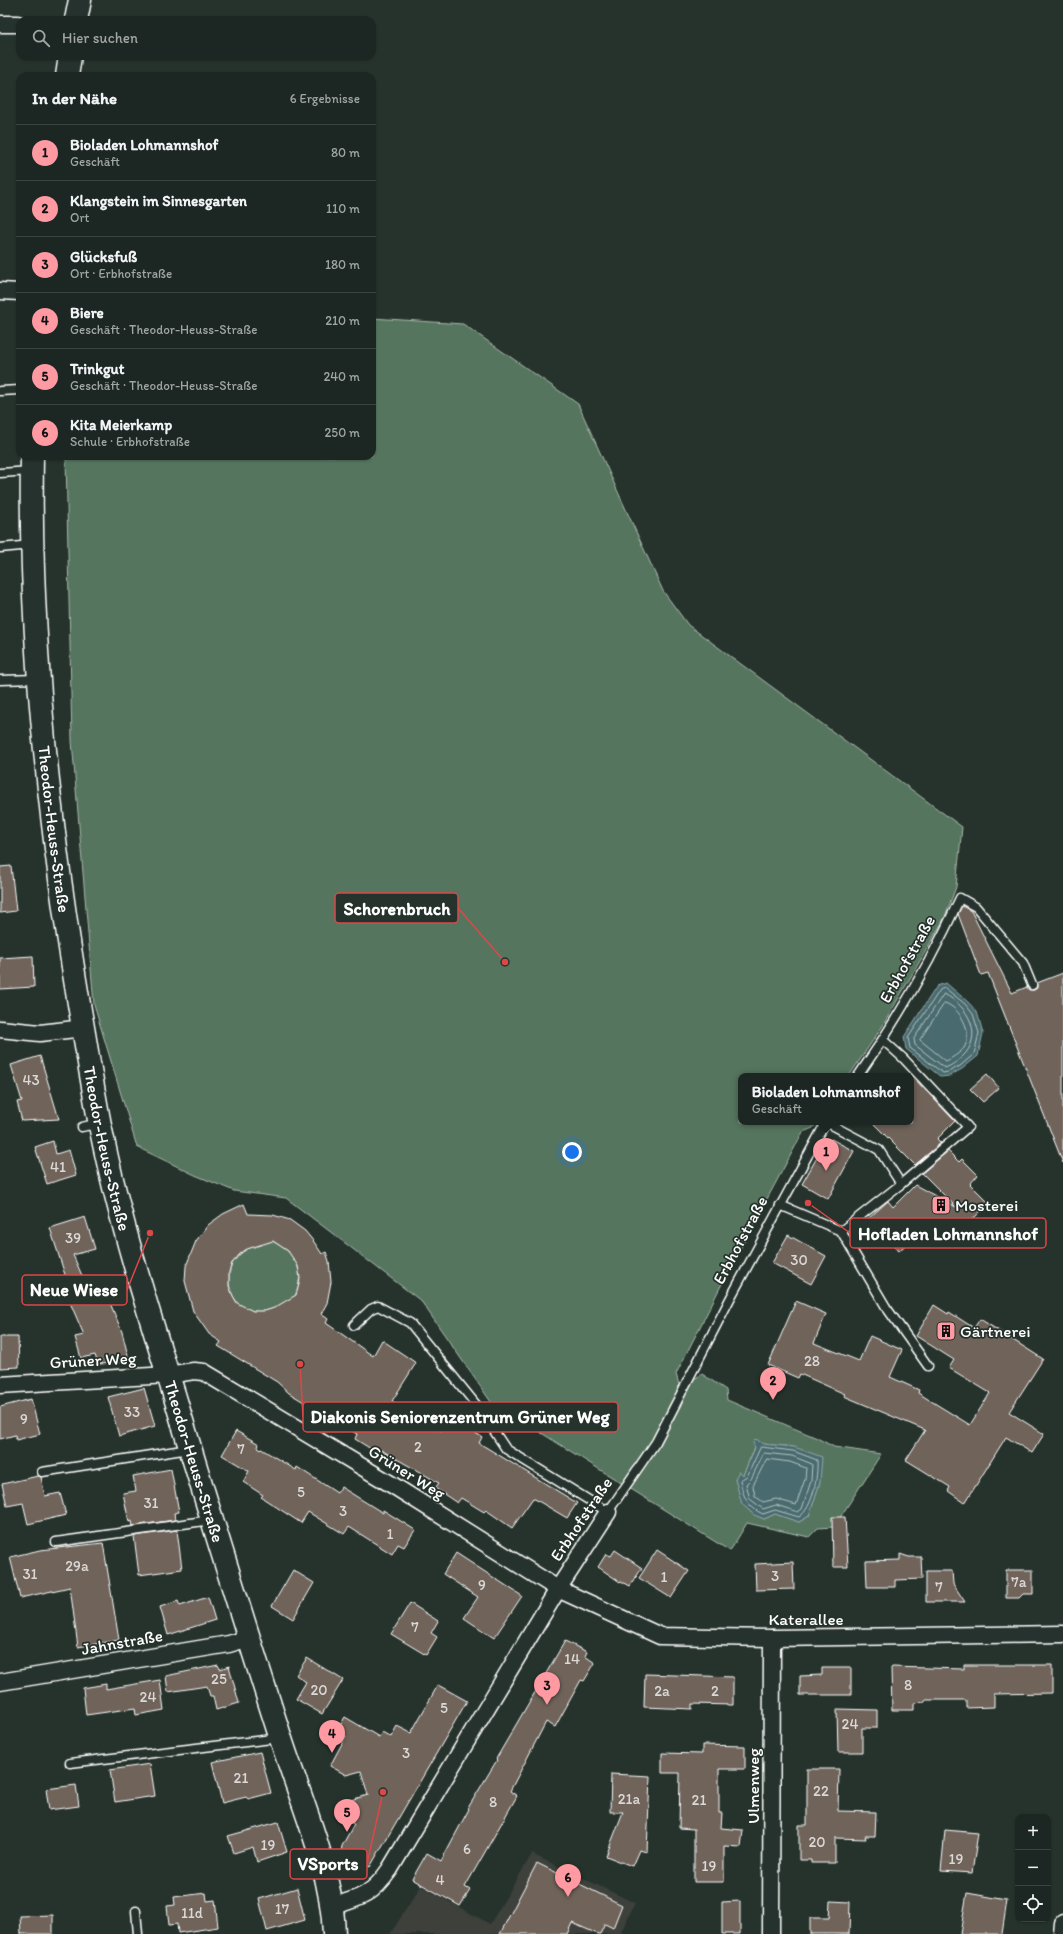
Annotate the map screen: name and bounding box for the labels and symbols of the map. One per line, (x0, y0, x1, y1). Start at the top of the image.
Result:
street label: Theodor-Heuss-Straße (34, 745, 75, 914)
callout: Schorenbruch (335, 893, 458, 923)
text: Schorenbruch (344, 898, 451, 920)
street label: Erbhofstraße (875, 912, 939, 1006)
street label: Theodor-Heuss-Straße (80, 1065, 135, 1233)
house number: 43 (22, 1071, 40, 1089)
pin: 1 (813, 1138, 839, 1171)
your location (562, 1142, 582, 1162)
house number: 41 (50, 1158, 66, 1176)
street label: Erbhofstraße (708, 1193, 772, 1287)
building icon: Mosterei (930, 1194, 952, 1216)
place label: Mosterei (955, 1195, 1018, 1215)
callout: Hofladen Lohmannshof (850, 1218, 1046, 1248)
text: Hofladen Lohmannshof (858, 1223, 1038, 1245)
house number: 39 (65, 1229, 81, 1247)
house number: 30 (790, 1251, 808, 1269)
callout: Neue Wiese (22, 1275, 127, 1305)
text: Neue Wiese (30, 1279, 119, 1301)
building icon: Gärtnerei (935, 1320, 957, 1342)
place label: Gärtnerei (960, 1321, 1031, 1341)
street label: Grüner Weg (49, 1348, 137, 1372)
house number: 28 (804, 1352, 820, 1370)
pin: 2 (760, 1367, 786, 1400)
street label: Theodor-Heuss-Straße (160, 1378, 228, 1545)
callout: Diakonis Seniorenzentrum Grüner Weg (303, 1402, 618, 1432)
house number: 33 (124, 1403, 140, 1421)
text: Diakonis Seniorenzentrum Grüner Weg (310, 1406, 611, 1428)
house number: 9 (20, 1410, 28, 1428)
house number: 2 (414, 1438, 422, 1456)
house number: 7 (237, 1440, 245, 1458)
street label: Grüner Weg (365, 1440, 449, 1504)
street label: Erbhofstraße (546, 1473, 616, 1565)
house number: 5 (297, 1483, 305, 1501)
house number: 31 (143, 1494, 159, 1512)
house number: 3 (339, 1502, 347, 1520)
house number: 1 (387, 1525, 394, 1543)
house number: 29a (65, 1557, 89, 1575)
house number: 31 (22, 1565, 38, 1583)
house number: 3 (771, 1567, 779, 1585)
house number: 1 (661, 1568, 668, 1586)
house number: 7a (1011, 1573, 1027, 1591)
house number: 9 (478, 1576, 486, 1594)
house number: 7 (935, 1578, 943, 1596)
street label: Katerallee (768, 1609, 844, 1629)
house number: 7 (411, 1618, 419, 1636)
street label: Jahnstraße (80, 1625, 164, 1659)
house number: 14 (564, 1650, 580, 1668)
house number: 25 (211, 1670, 227, 1688)
pin: 3 (534, 1672, 560, 1705)
house number: 8 (904, 1676, 912, 1694)
house number: 20 (310, 1681, 328, 1699)
house number: 2a (654, 1682, 670, 1700)
house number: 2 (711, 1682, 719, 1700)
house number: 24 (140, 1688, 156, 1706)
house number: 5 (440, 1699, 448, 1717)
house number: 24 (842, 1715, 858, 1733)
pin: 4 (319, 1720, 345, 1753)
house number: 3 (402, 1744, 410, 1762)
street label: Ulmenweg (743, 1748, 763, 1824)
house number: 21 (234, 1769, 248, 1787)
house number: 22 (813, 1782, 829, 1800)
house number: 21a (618, 1790, 641, 1808)
house number: 21 (692, 1791, 706, 1809)
house number: 8 (489, 1793, 497, 1811)
pin: 5 (334, 1799, 360, 1832)
house number: 20 (808, 1833, 826, 1851)
house number: 19 (261, 1836, 276, 1854)
house number: 6 (463, 1840, 471, 1858)
callout: VSports (290, 1849, 367, 1879)
house number: 19 (949, 1850, 964, 1868)
text: VSports (297, 1853, 359, 1875)
house number: 19 (702, 1857, 717, 1875)
pin: 6 (555, 1864, 581, 1897)
house number: 4 (435, 1871, 445, 1889)
house number: 17 (275, 1900, 290, 1918)
house number: 11d (181, 1904, 204, 1922)

